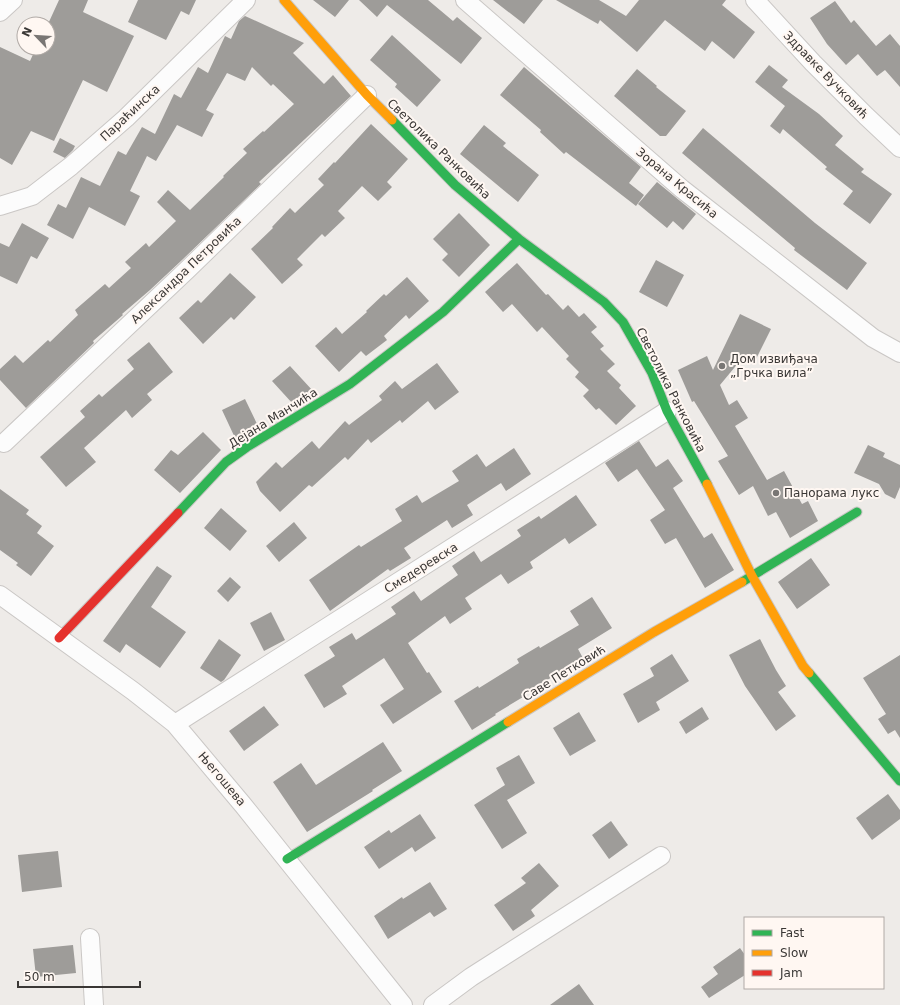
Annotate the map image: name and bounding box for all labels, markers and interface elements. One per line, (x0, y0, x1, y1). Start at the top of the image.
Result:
north arrow (16, 16, 56, 56)
text: N (20, 25, 35, 39)
street label: Здравке Вучковић (781, 28, 871, 122)
street label: Параћинска (97, 82, 163, 144)
street label: Светолика Ранковића (384, 96, 494, 202)
street label: Зорана Красића (633, 145, 721, 221)
street label: Александра Петровића (128, 214, 244, 326)
street label: Светолика Ранковића (633, 325, 709, 455)
place label: Дом извиђача „Грчка вила” (730, 352, 818, 380)
marker: Дом извиђача „Грчка вила” (717, 361, 727, 371)
street label: Дејана Манчића (226, 385, 320, 451)
place label: Панорама лукс (784, 486, 879, 500)
marker: Панорама лукс (771, 488, 781, 498)
street label: Смедеревска (382, 540, 460, 596)
street label: Саве Петковић (520, 642, 608, 704)
street label: Његошева (195, 749, 249, 809)
legend (744, 917, 884, 989)
text: Fast (780, 926, 804, 940)
text: Slow (780, 946, 808, 960)
scale bar (18, 963, 140, 989)
text: Jam (779, 966, 803, 980)
text: 50 m (24, 970, 55, 984)

